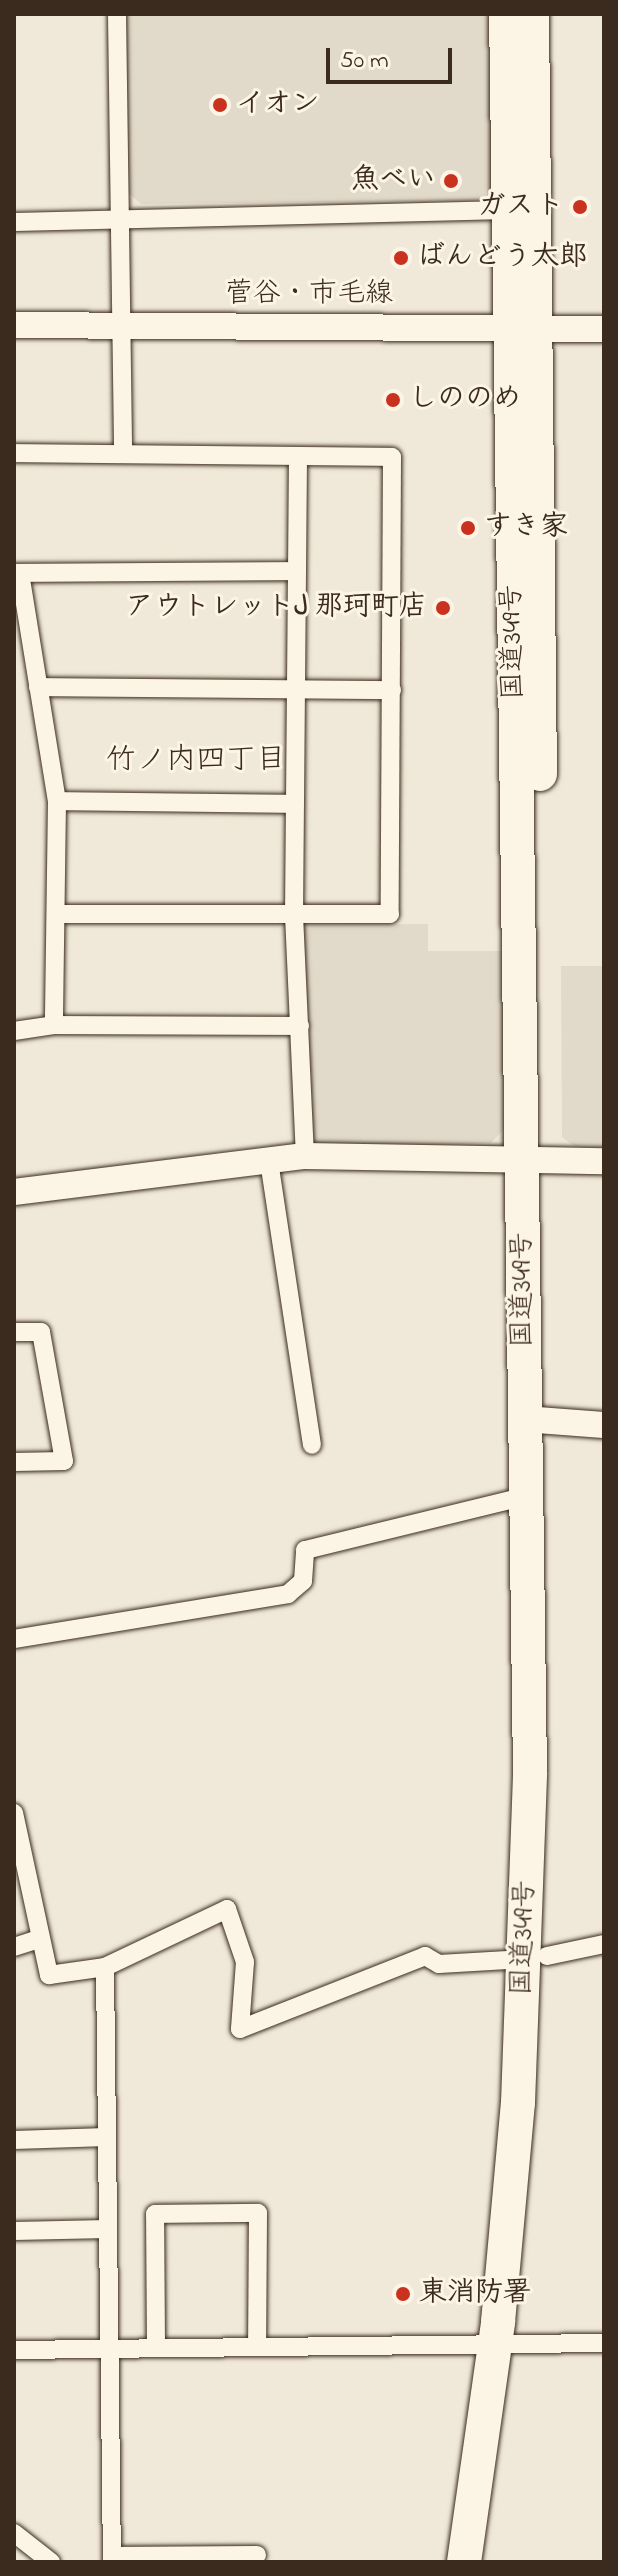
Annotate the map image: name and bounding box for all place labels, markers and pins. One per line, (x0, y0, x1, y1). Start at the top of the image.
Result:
place label: イオン (236, 88, 320, 122)
marker: イオン (211, 96, 229, 114)
place label: 魚べい (351, 164, 435, 198)
marker: 魚べい (442, 172, 460, 190)
place label: ガスト (480, 190, 564, 224)
marker: ガスト (571, 198, 589, 216)
place label: ばんどう太郎 (417, 241, 585, 275)
marker: ばんどう太郎 (392, 249, 410, 267)
place label: しののめ (409, 383, 521, 417)
marker: しののめ (384, 391, 402, 409)
place label: すき家 (484, 511, 568, 545)
marker: すき家 (459, 519, 477, 537)
place label: アウトレットJ 那珂町店 (126, 591, 427, 625)
marker: アウトレットJ 那珂町店 (434, 599, 452, 617)
place label: 東消防署 (419, 2277, 531, 2311)
marker: 東消防署 (394, 2285, 412, 2303)

